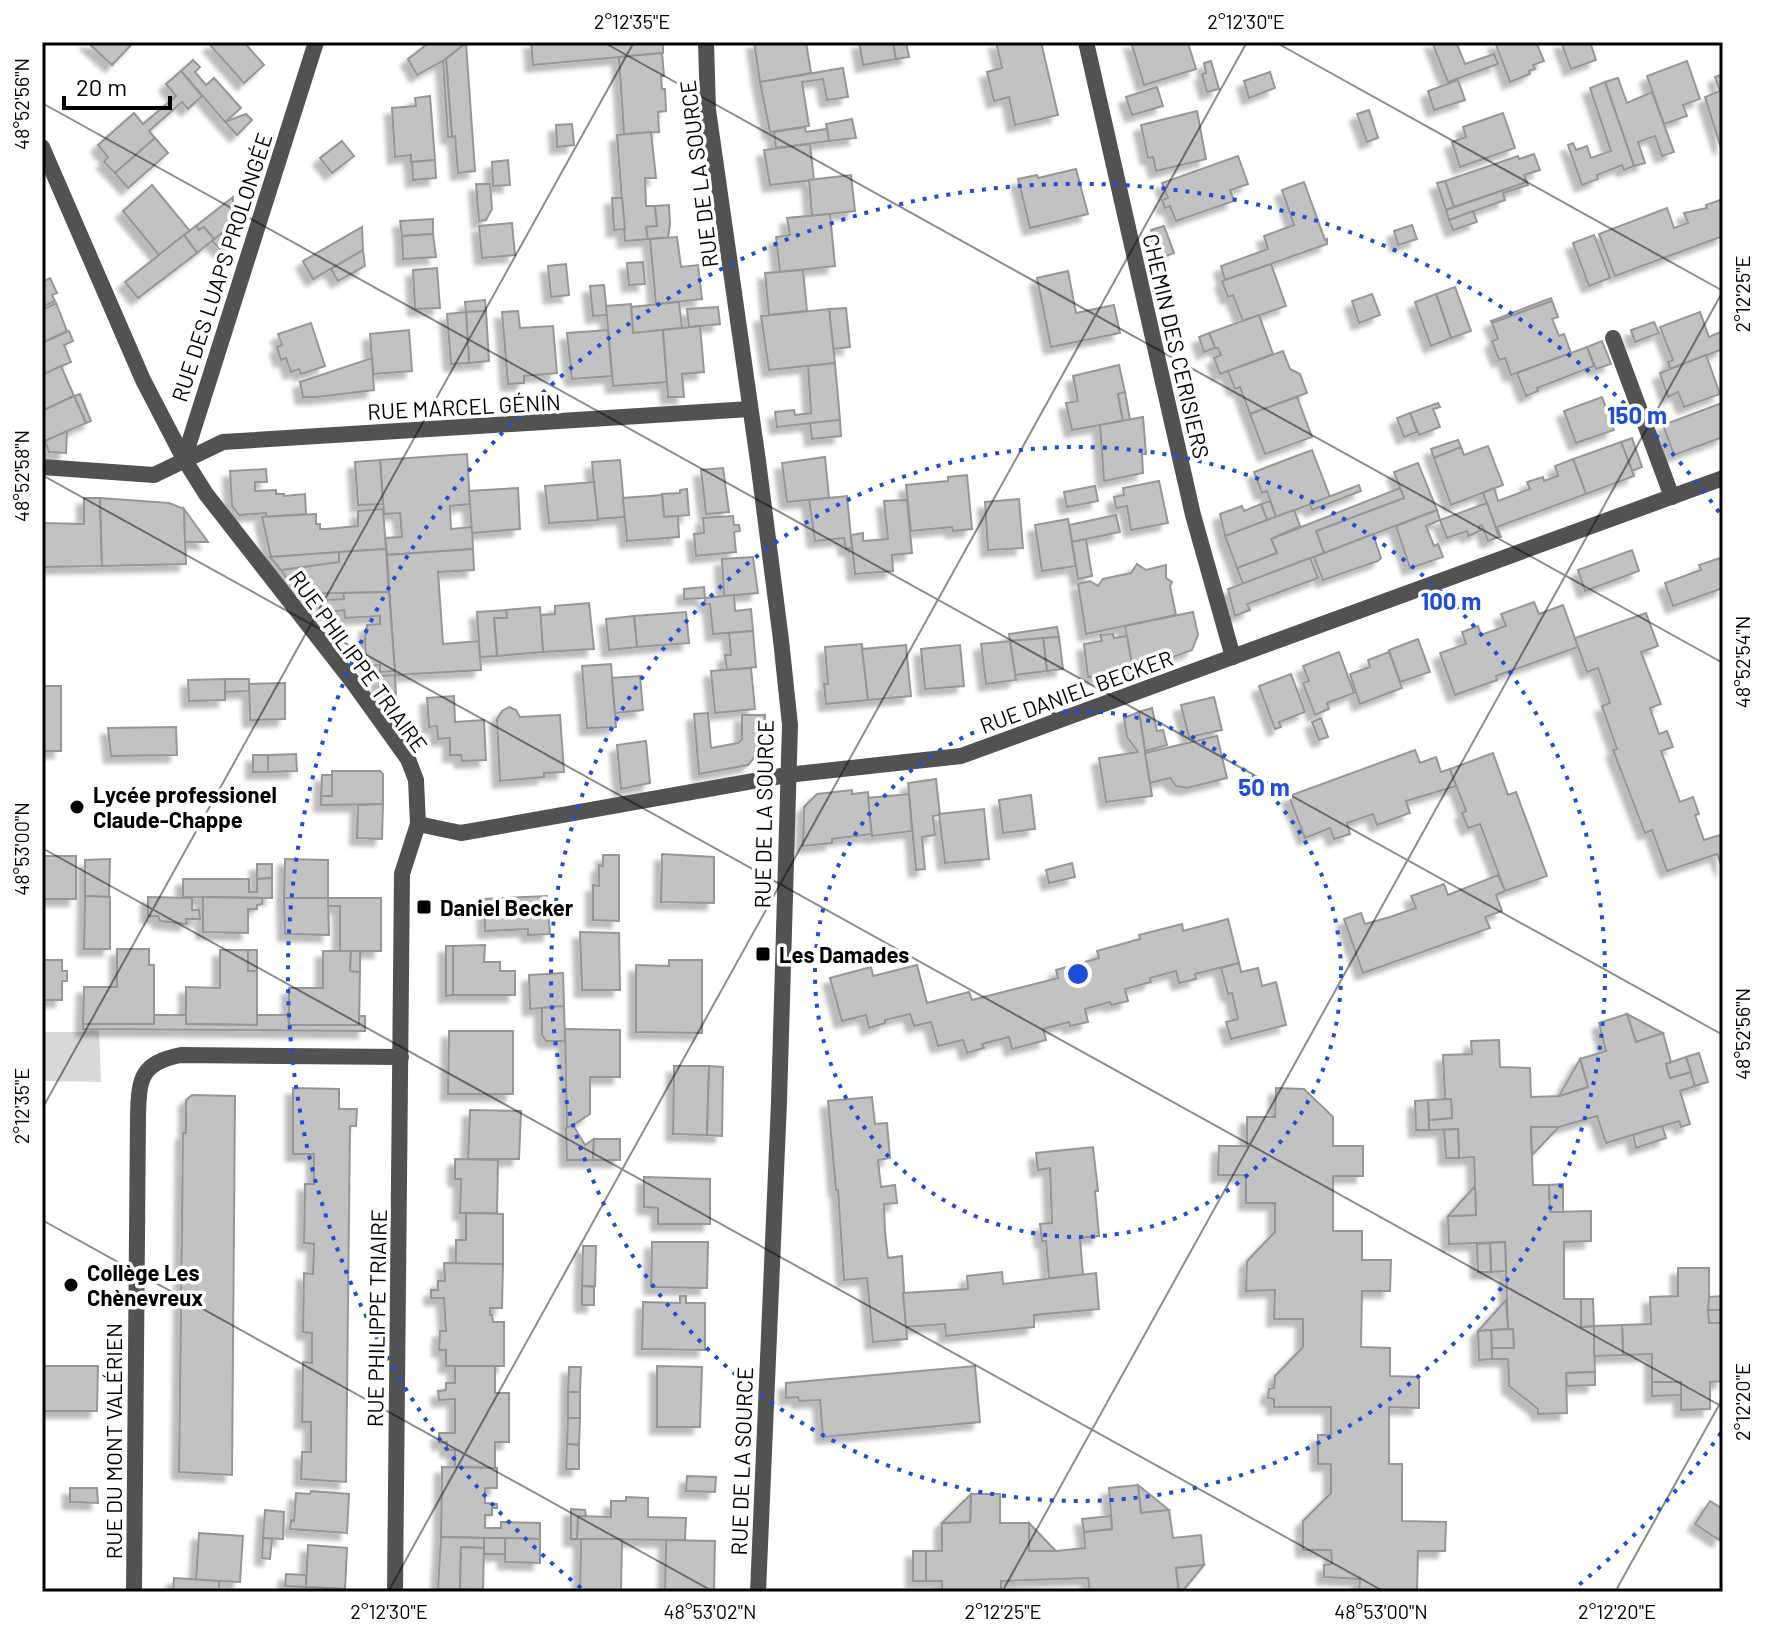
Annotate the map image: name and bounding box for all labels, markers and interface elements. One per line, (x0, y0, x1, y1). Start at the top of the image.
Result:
text: 2°12'35"E (594, 9, 670, 33)
text: 2°12'30"E (1207, 9, 1285, 33)
text: 48°52'56"N (9, 58, 33, 150)
scale bar (64, 60, 170, 110)
text: 20 m (76, 72, 127, 101)
street label: RUE DE LA SOURCE (674, 79, 722, 269)
street label: RUE DES LUAPS PROLONGÉE (165, 129, 277, 405)
street label: CHEMIN DES CERISIERS (1138, 231, 1216, 461)
text: 2°12'25"E (1730, 255, 1754, 333)
street label: RUE MARCEL GÉNIN (367, 388, 561, 424)
text: 150 m (1607, 400, 1667, 429)
text: 48°52'58"N (9, 430, 33, 522)
street label: RUE PHILIPPE TRIAIRE (284, 565, 434, 757)
text: 100 m (1421, 586, 1481, 615)
text: 48°52'54"N (1730, 616, 1754, 708)
street label: RUE DANIEL BECKER (976, 644, 1176, 738)
street label: RUE DE LA SOURCE (748, 719, 778, 909)
text: 50 m (1238, 772, 1290, 801)
place label: Lycée professionel Claude-Chappe (93, 781, 277, 832)
marker: Lycée professionel Claude-Chappe (68, 798, 86, 816)
text: 48°53'00"N (9, 802, 33, 896)
place label: Daniel Becker (440, 894, 574, 920)
marker: Daniel Becker (415, 898, 433, 916)
place label: Les Damades (779, 941, 909, 967)
marker: Les Damades (754, 945, 772, 963)
centre of rings (1064, 960, 1092, 988)
text: 48°52'56"N (1730, 988, 1754, 1080)
text: 2°12'35"E (9, 1068, 33, 1144)
street label: RUE PHILIPPE TRIAIRE (361, 1209, 391, 1427)
place label: Collège Les Chènevreux (87, 1259, 203, 1310)
marker: Collège Les Chènevreux (62, 1276, 80, 1294)
street label: RUE DU MONT VALÉRIEN (100, 1323, 126, 1559)
text: 2°12'20"E (1730, 1363, 1754, 1441)
street label: RUE DE LA SOURCE (725, 1366, 757, 1556)
text: 2°12'30"E (350, 1599, 428, 1623)
text: 48°53'02"N (663, 1599, 757, 1623)
text: 2°12'25"E (964, 1599, 1042, 1623)
text: 48°53'00"N (1334, 1599, 1428, 1623)
text: 2°12'20"E (1578, 1599, 1656, 1623)

